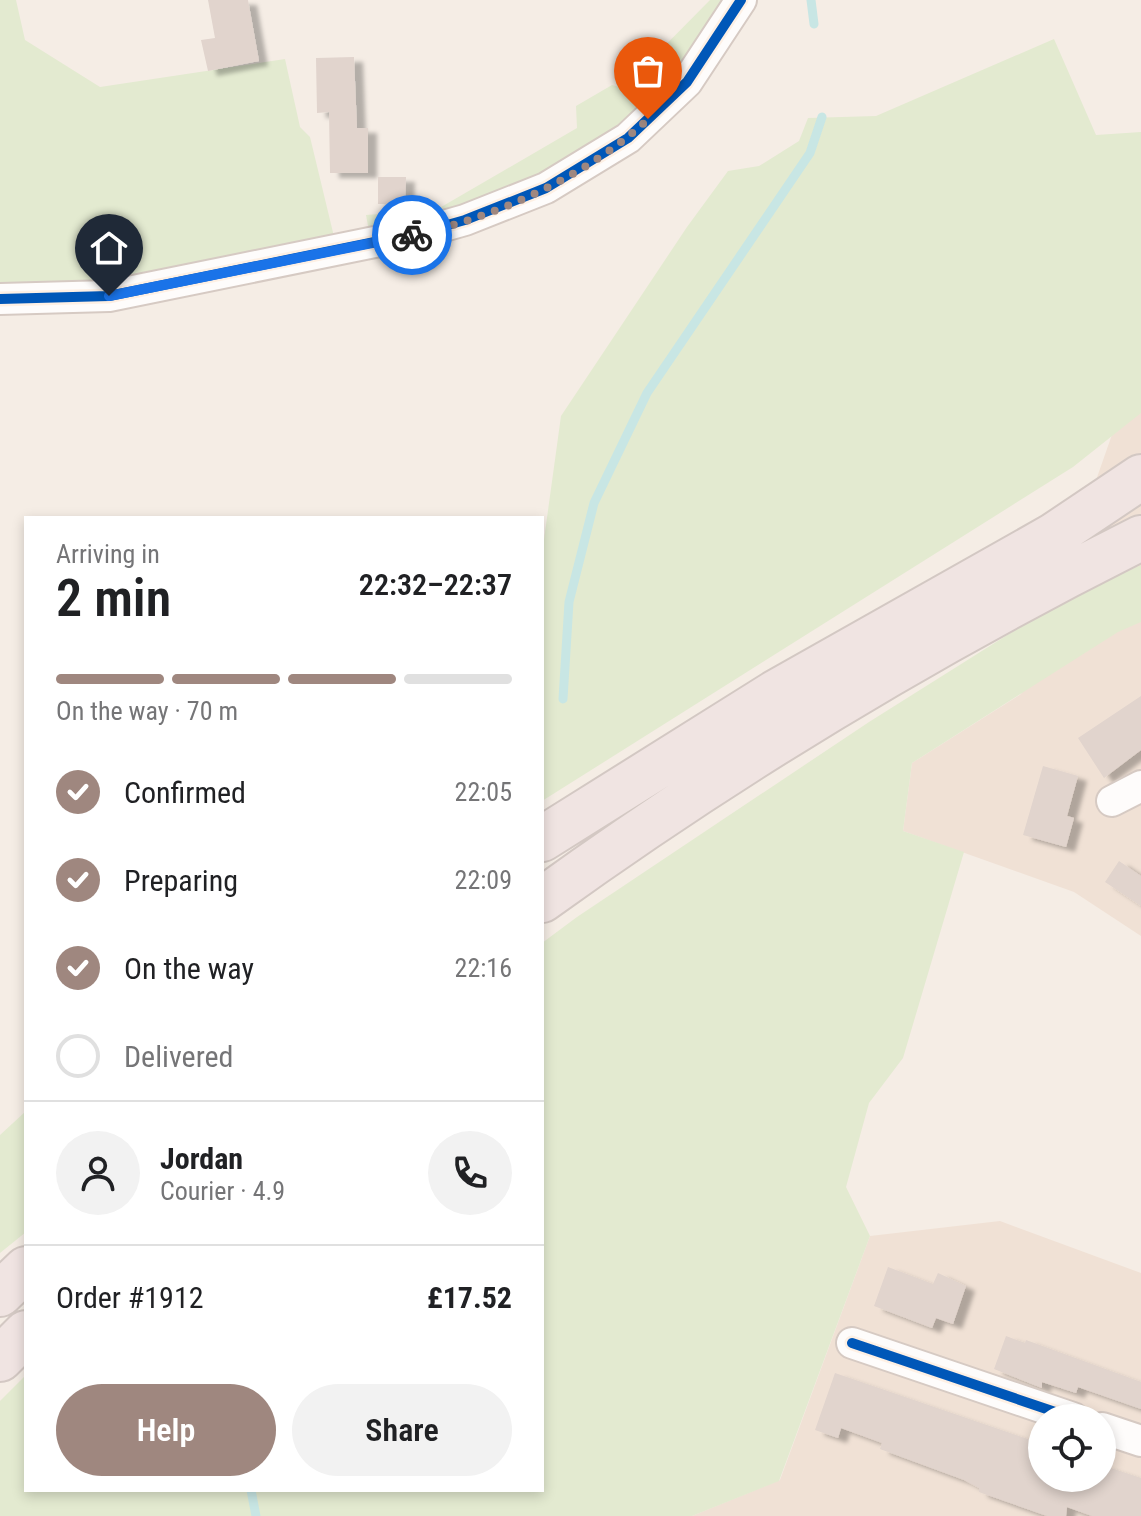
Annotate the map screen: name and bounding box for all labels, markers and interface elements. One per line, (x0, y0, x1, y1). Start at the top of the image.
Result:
pin (614, 37, 682, 119)
icon: bag (626, 49, 670, 93)
courier (372, 195, 452, 275)
icon: bike (390, 213, 434, 257)
pin (75, 214, 143, 296)
icon: home (87, 226, 131, 270)
text: Arriving in (56, 539, 160, 569)
text: 22:32–22:37 (359, 567, 512, 602)
text: 2 min (56, 568, 171, 629)
text: On the way · 70 m (56, 696, 238, 726)
icon: check (56, 770, 100, 814)
text: Confirmed (124, 775, 246, 810)
text: 22:05 (455, 777, 512, 807)
icon: check (56, 858, 100, 902)
text: Preparing (124, 863, 238, 898)
text: 22:09 (455, 865, 512, 895)
icon: check (56, 946, 100, 990)
text: On the way (124, 951, 254, 986)
text: 22:16 (455, 953, 512, 983)
text: Delivered (124, 1039, 233, 1074)
button: person (56, 1131, 140, 1215)
button: phone (428, 1131, 512, 1215)
text: Jordan (160, 1141, 243, 1176)
text: Courier · 4.9 (160, 1176, 285, 1206)
text: Order #1912 (56, 1280, 204, 1315)
text: £17.52 (427, 1280, 512, 1315)
button: Help (56, 1384, 276, 1476)
button: Share (292, 1384, 512, 1476)
map controls (1028, 1404, 1116, 1492)
button: locate (1028, 1404, 1116, 1492)

